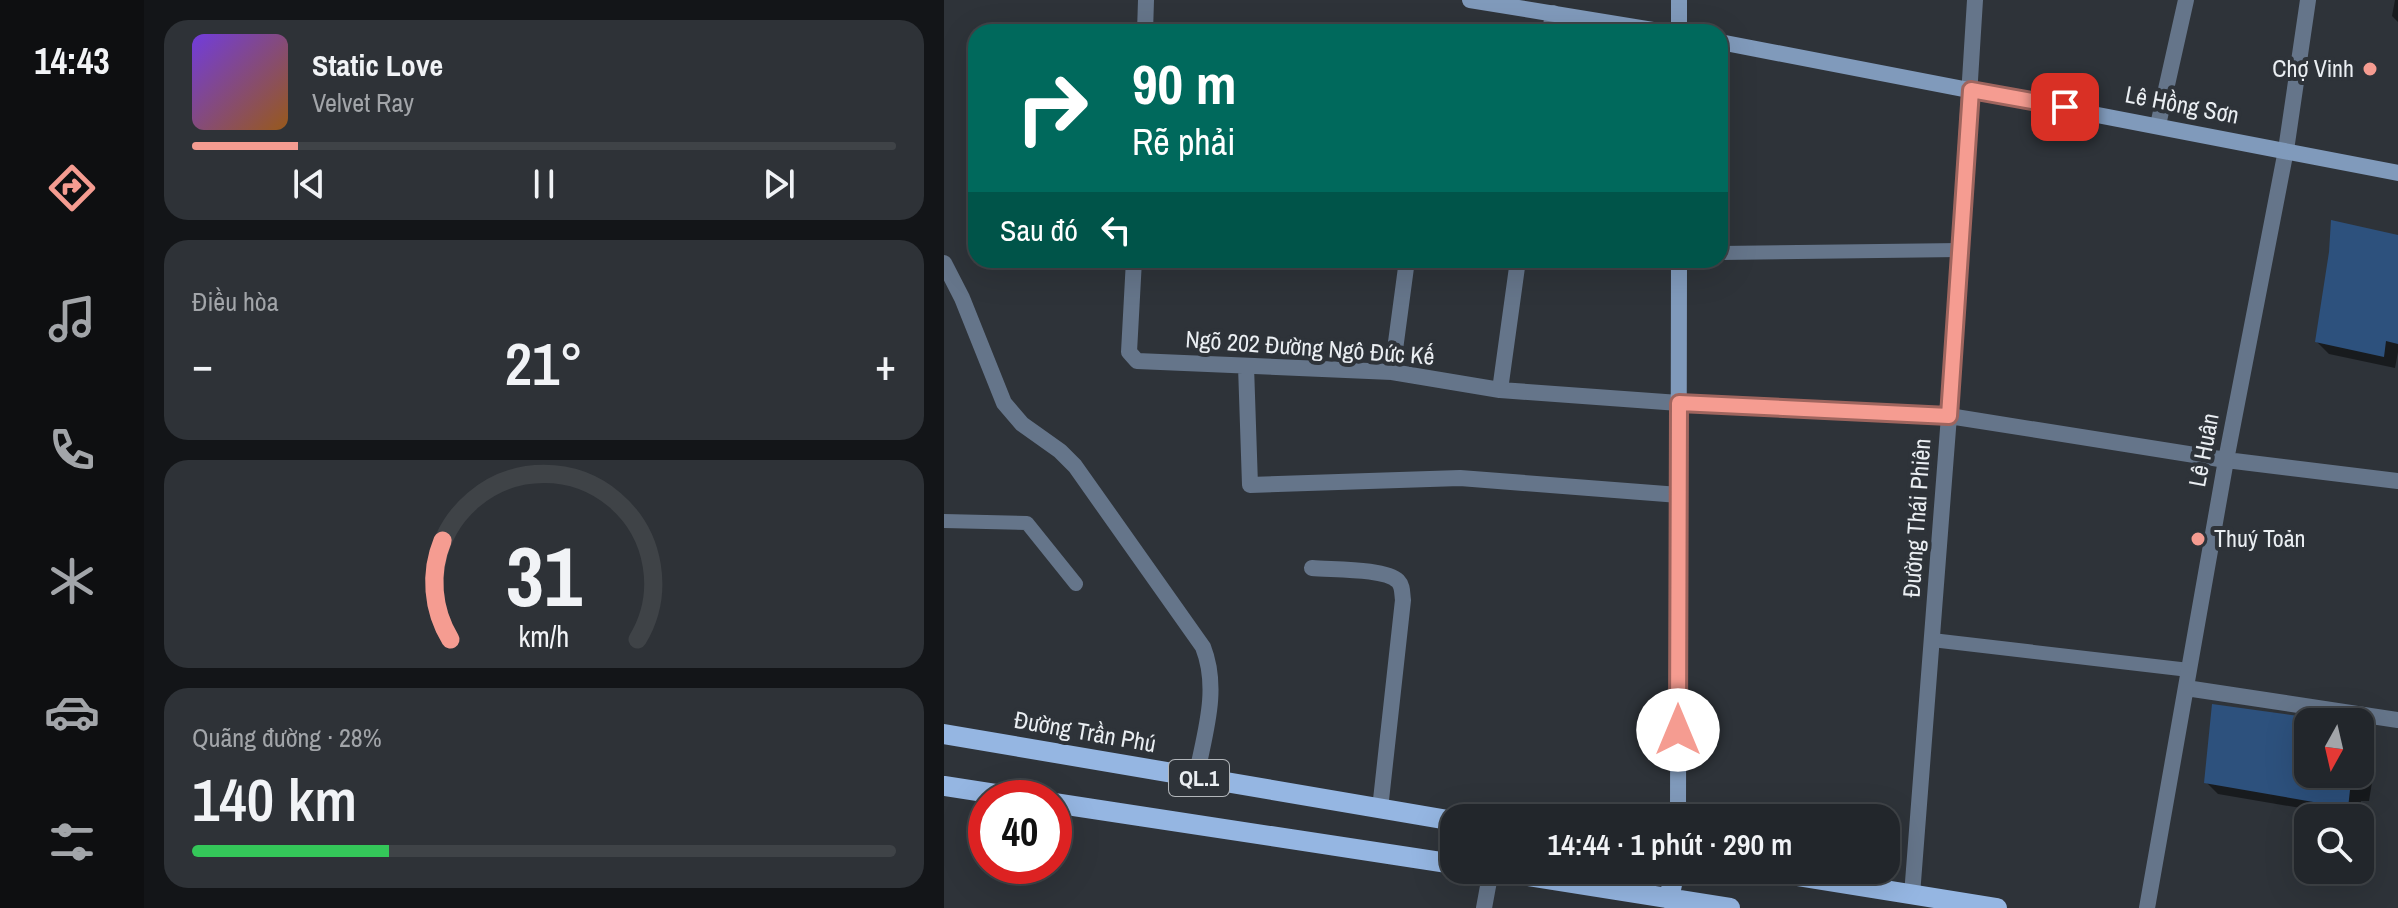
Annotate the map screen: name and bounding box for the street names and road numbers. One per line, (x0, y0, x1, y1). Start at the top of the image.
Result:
street label: Lê Hồng Sơn (2123, 77, 2242, 131)
street label: Ngõ 202 Đường Ngô Đức Kế (1185, 322, 1436, 372)
street label: Lê Huân (2180, 410, 2226, 489)
street label: Đường Thái Phiên (1894, 437, 1938, 599)
street label: Đường Trần Phú (1012, 703, 1159, 759)
road number: QL.1 (1169, 760, 1229, 796)

